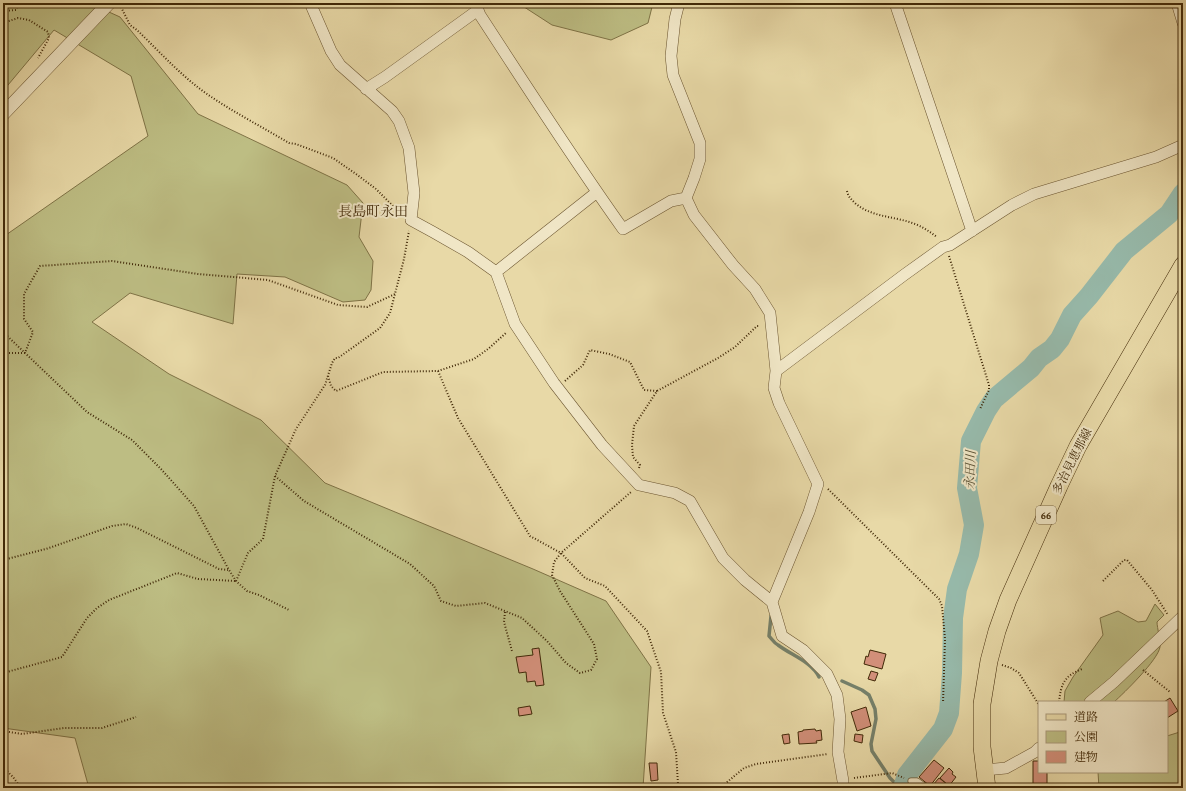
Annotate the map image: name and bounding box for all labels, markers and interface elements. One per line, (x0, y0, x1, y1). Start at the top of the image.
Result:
district label: 長島町永田 (338, 202, 408, 221)
street label: 多治見恵那線 (1049, 425, 1095, 497)
water label: 永田川 (961, 448, 979, 490)
road number: 66 (1036, 506, 1056, 524)
legend (1038, 701, 1168, 773)
text: 道路 (1074, 709, 1098, 725)
text: 公園 (1074, 729, 1098, 745)
text: 建物 (1074, 749, 1098, 765)

